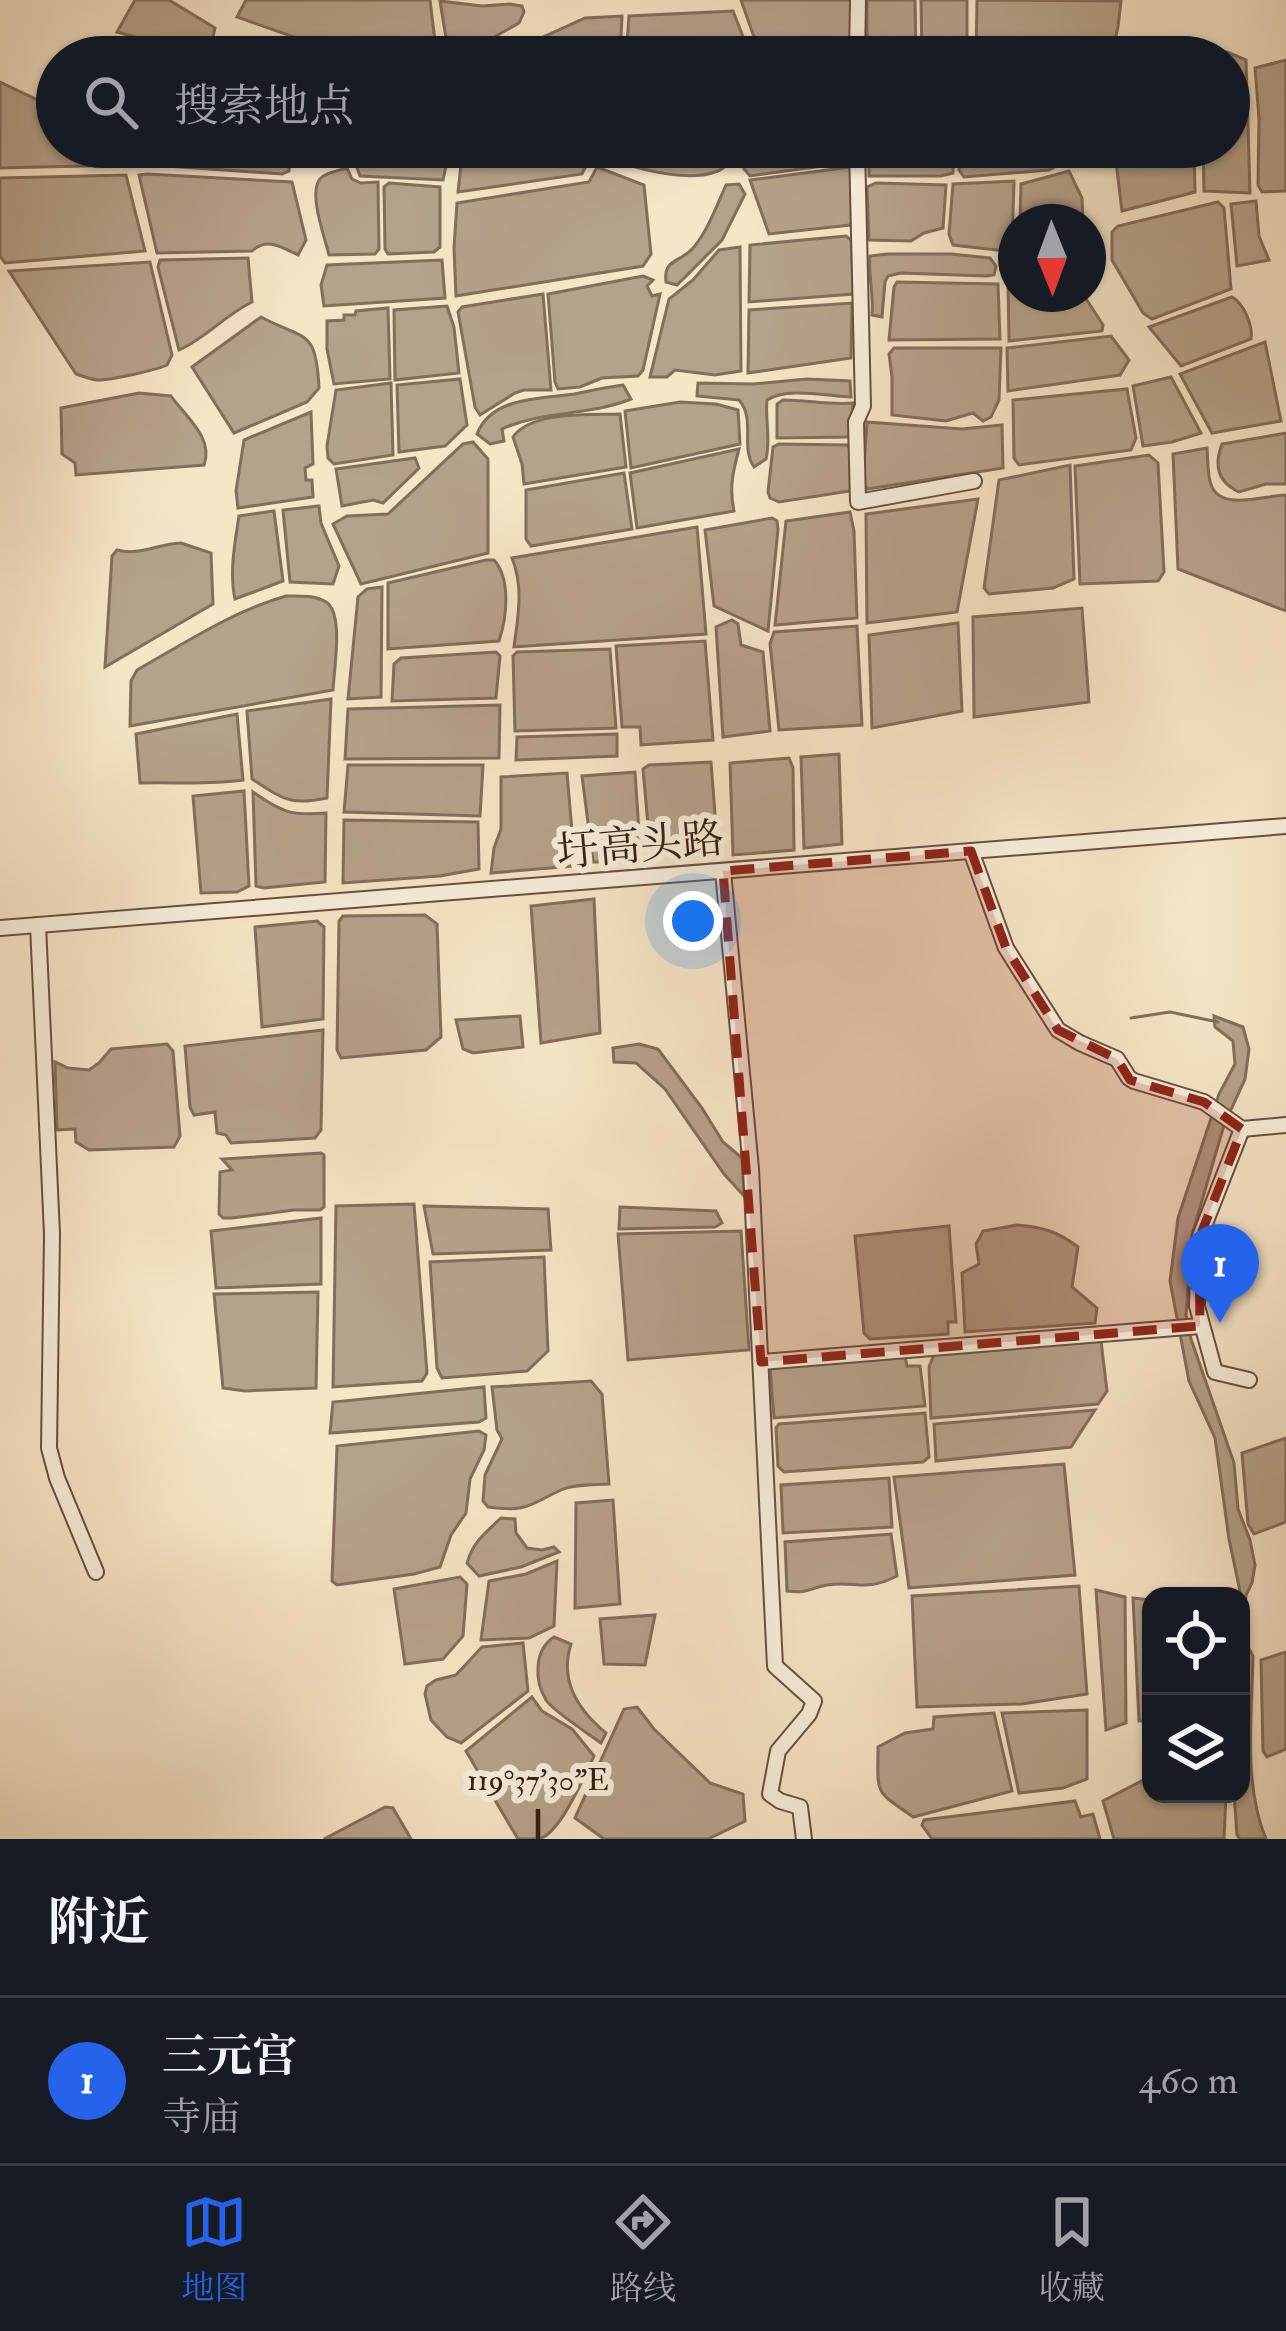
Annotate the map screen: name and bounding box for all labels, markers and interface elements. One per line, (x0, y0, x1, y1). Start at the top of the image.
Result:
search box (36, 36, 1250, 168)
icon: search (78, 69, 144, 135)
text: 搜索地点 (174, 79, 354, 135)
north arrow (998, 204, 1106, 312)
street label: 圩高头路 (554, 813, 726, 879)
your location (663, 891, 723, 951)
pin: 1 (1181, 1224, 1259, 1323)
map controls (1142, 1587, 1250, 1803)
button: locate (1142, 1587, 1250, 1695)
button: layers (1142, 1695, 1250, 1803)
text: 119°37'30"E (467, 1762, 609, 1799)
text: 附近 (48, 1891, 150, 1955)
text: 三元宫 (162, 2029, 297, 2085)
text: 1 (80, 2056, 94, 2105)
text: 460 m (1139, 2056, 1238, 2105)
text: 寺庙 (162, 2093, 240, 2142)
tab: 地图 (181, 2189, 247, 2309)
tab: 路线 (610, 2189, 676, 2309)
tab: 收藏 (1039, 2189, 1105, 2309)

